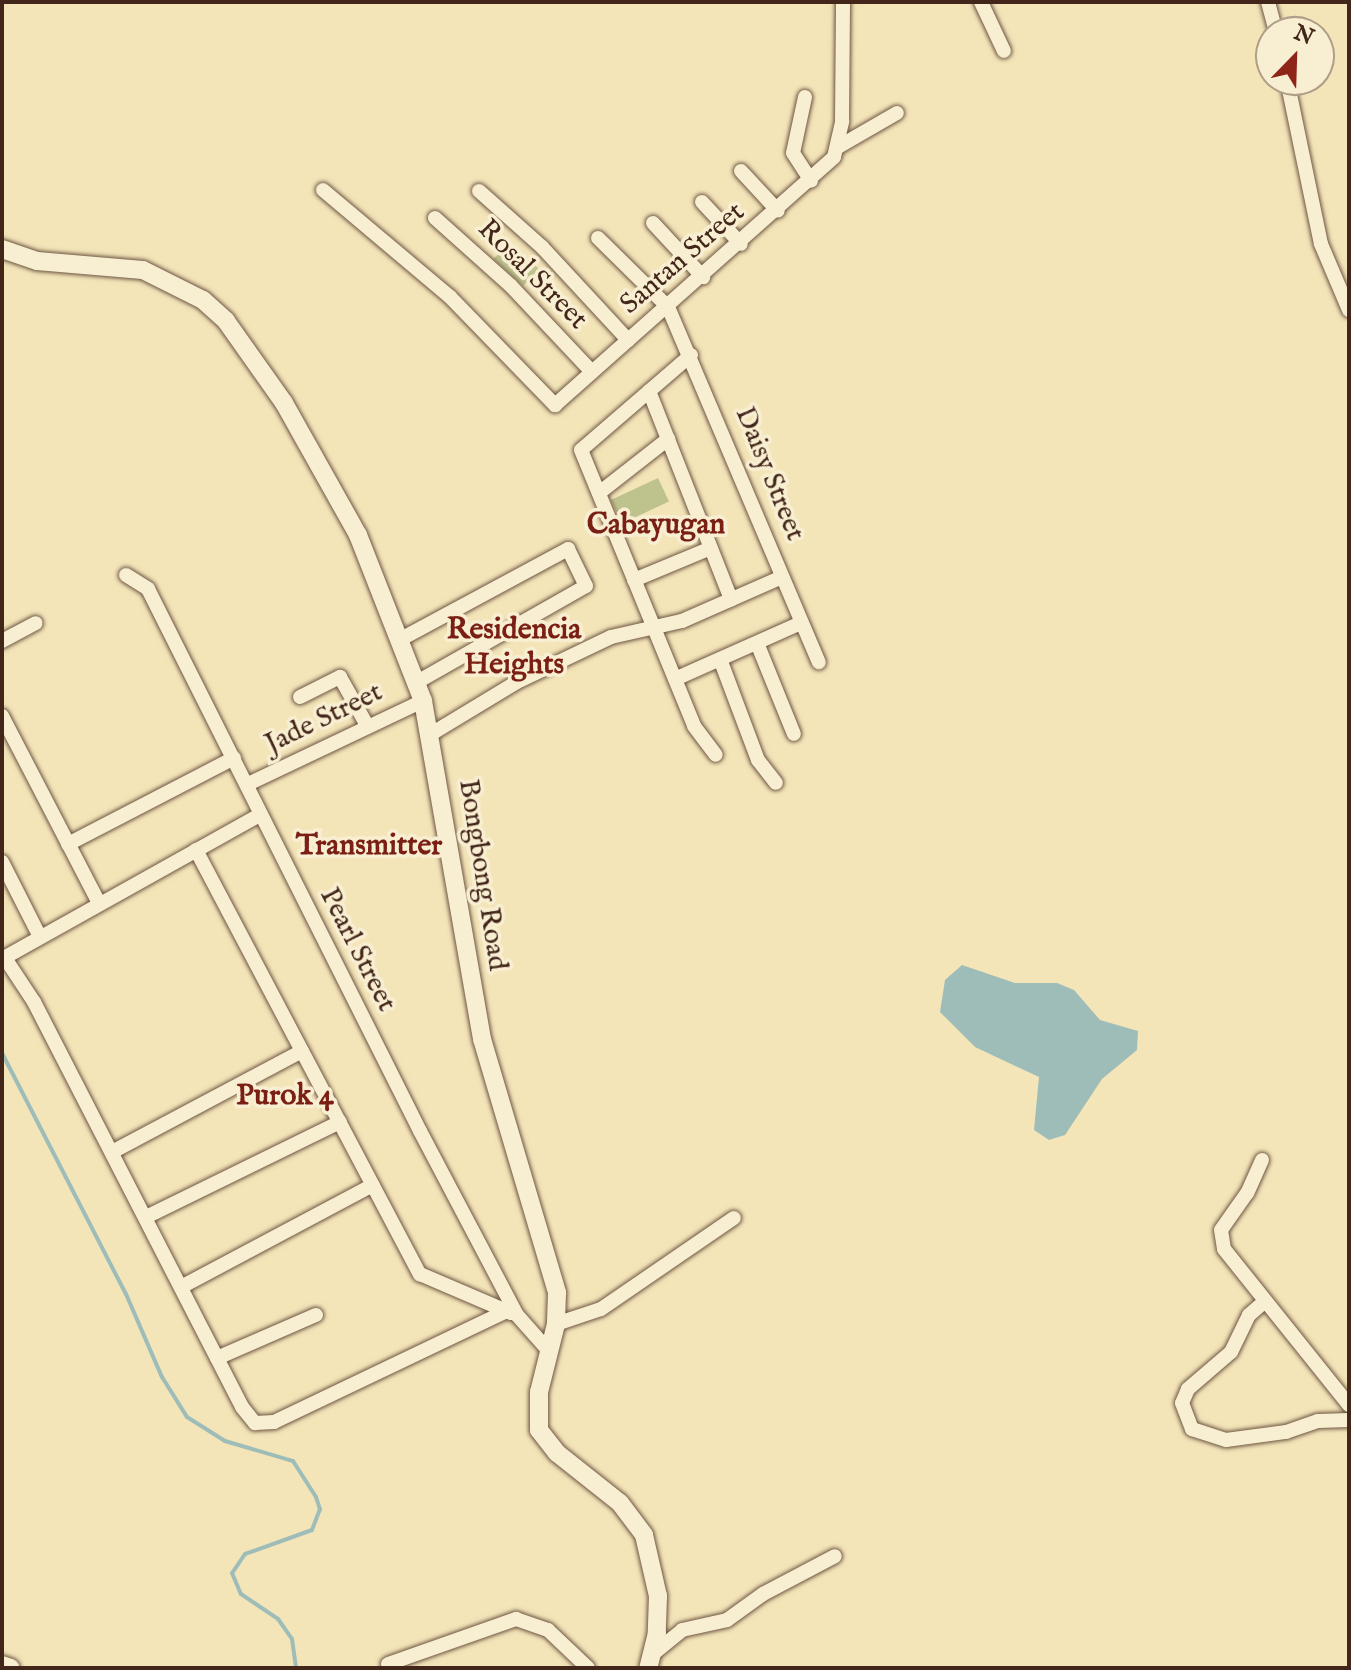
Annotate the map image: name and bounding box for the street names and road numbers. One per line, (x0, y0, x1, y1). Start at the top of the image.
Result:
street label: Santan Street (614, 196, 752, 322)
street label: Rosal Street (470, 213, 594, 337)
street label: Daisy Street (727, 402, 811, 546)
street label: Jade Street (260, 676, 388, 762)
street label: Bongbong Road (450, 777, 514, 973)
street label: Pearl Street (312, 882, 402, 1018)

